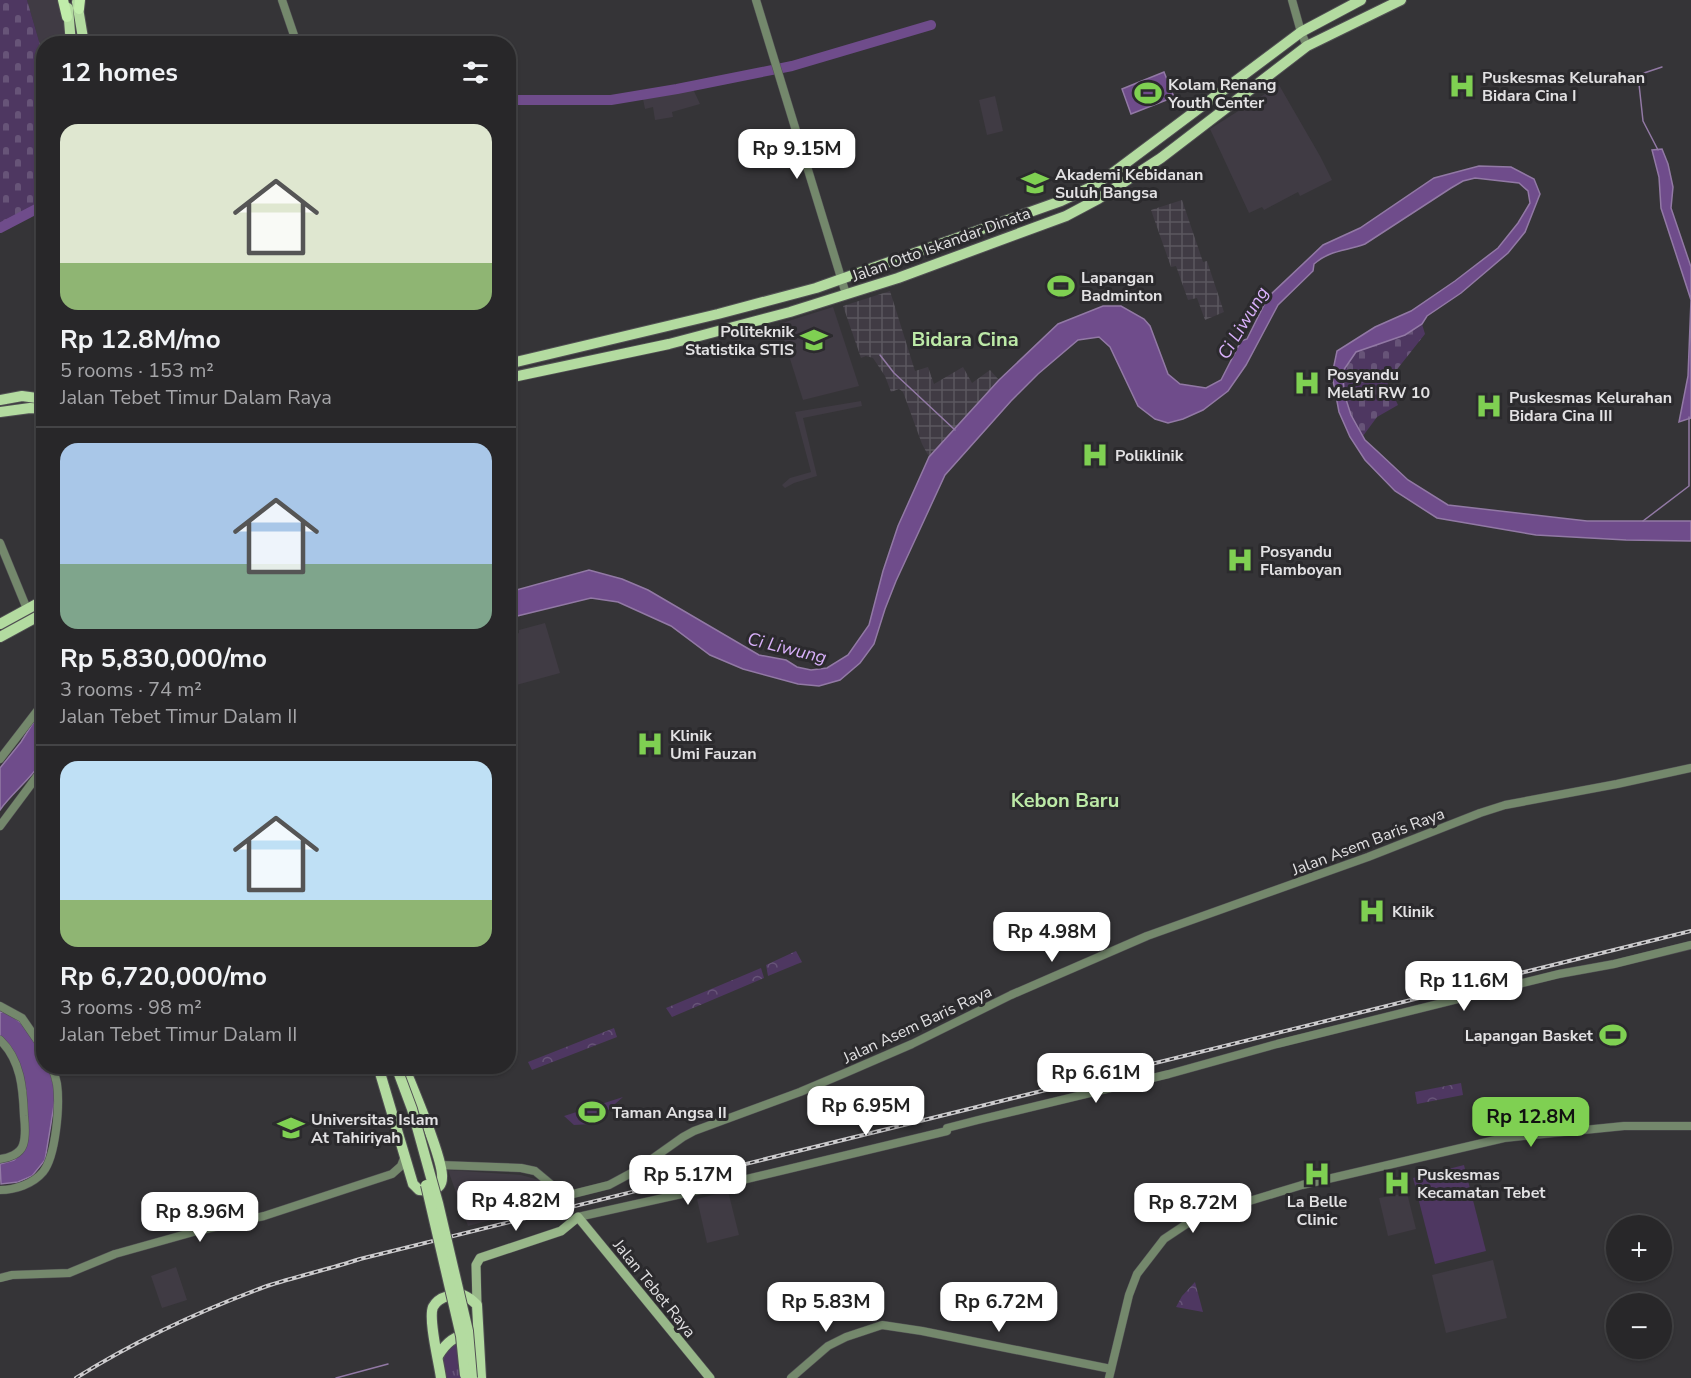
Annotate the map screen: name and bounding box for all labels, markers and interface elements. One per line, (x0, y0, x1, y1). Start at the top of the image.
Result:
text: 12 homes (60, 55, 178, 90)
icon: filters (459, 56, 492, 89)
place label: Puskesmas Kelurahan Bidara Cina I (1482, 67, 1645, 107)
hospital icon: Puskesmas Kelurahan Bidara Cina I (1447, 71, 1477, 101)
place label: Kolam Renang Youth Center (1167, 74, 1276, 114)
sports icon: Kolam Renang Youth Center (1133, 78, 1163, 108)
pin: Rp 9.15M (735, 129, 859, 180)
text: Rp 9.15M (752, 135, 842, 162)
icon: home (222, 163, 330, 271)
place label: Akademi Kebidanan Suluh Bangsa (1055, 164, 1203, 204)
school or university icon: Akademi Kebidanan Suluh Bangsa (1020, 168, 1050, 198)
street label: Jalan Otto Iskandar Dinata (848, 202, 1034, 288)
place label: Lapangan Badminton (1081, 267, 1162, 307)
sports icon: Lapangan Badminton (1046, 271, 1076, 301)
water label: Ci Liwung (1212, 282, 1274, 364)
place label: Politeknik Statistika STIS (685, 321, 794, 361)
text: Rp 12.8M/mo (60, 322, 221, 357)
school or university icon: Politeknik Statistika STIS (799, 325, 829, 355)
district label: Bidara Cina (911, 326, 1019, 353)
text: 5 rooms · 153 m² (60, 357, 214, 384)
place label: Posyandu Melati RW 10 (1327, 364, 1430, 404)
hospital icon: Posyandu Melati RW 10 (1292, 368, 1322, 398)
text: Jalan Tebet Timur Dalam Raya (60, 384, 332, 411)
place label: Puskesmas Kelurahan Bidara Cina III (1509, 387, 1672, 427)
hospital icon: Puskesmas Kelurahan Bidara Cina III (1474, 391, 1504, 421)
hospital icon: Poliklinik (1080, 440, 1110, 470)
place label: Poliklinik (1115, 445, 1184, 467)
icon: home (222, 482, 330, 590)
place label: Posyandu Flamboyan (1260, 541, 1342, 581)
hospital icon: Posyandu Flamboyan (1225, 545, 1255, 575)
water label: Ci Liwung (745, 627, 829, 669)
text: Rp 5,830,000/mo (60, 641, 267, 676)
text: 3 rooms · 74 m² (60, 676, 202, 703)
text: Jalan Tebet Timur Dalam II (60, 703, 297, 730)
place label: Klinik Umi Fauzan (670, 725, 757, 765)
hospital icon: Klinik Umi Fauzan (635, 729, 665, 759)
district label: Kebon Baru (1011, 787, 1119, 814)
icon: home (222, 800, 330, 908)
street label: Jalan Asem Baris Raya (1288, 803, 1448, 882)
hospital icon: Klinik (1357, 896, 1387, 926)
place label: Klinik (1392, 901, 1434, 923)
pin: Rp 4.98M (990, 912, 1114, 963)
text: Rp 4.98M (1007, 918, 1097, 945)
text: Rp 6,720,000/mo (60, 959, 267, 994)
pin: Rp 11.6M (1402, 961, 1526, 1012)
text: Rp 11.6M (1419, 967, 1509, 994)
street label: Jalan Asem Baris Raya (839, 981, 995, 1069)
text: 3 rooms · 98 m² (60, 994, 202, 1021)
sports icon: Lapangan Basket (1598, 1020, 1628, 1050)
text: Jalan Tebet Timur Dalam II (60, 1021, 297, 1048)
place label: Lapangan Basket (1465, 1025, 1594, 1047)
pin: Rp 6.61M (1034, 1053, 1158, 1104)
text: Rp 6.61M (1051, 1059, 1141, 1086)
pin: Rp 6.95M (804, 1086, 928, 1137)
text: Rp 6.95M (821, 1092, 911, 1119)
sports icon: Taman Angsa II (577, 1097, 607, 1127)
pin: Rp 12.8M (1469, 1097, 1593, 1148)
place label: Taman Angsa II (612, 1102, 727, 1124)
text: Rp 12.8M (1486, 1103, 1576, 1130)
place label: Universitas Islam At Tahiriyah (311, 1109, 439, 1149)
school or university icon: Universitas Islam At Tahiriyah (276, 1113, 306, 1143)
pin: Rp 5.17M (626, 1155, 750, 1206)
hospital icon: La Belle Clinic (1302, 1159, 1332, 1189)
text: Rp 5.17M (643, 1161, 733, 1188)
place label: Puskesmas Kecamatan Tebet (1417, 1164, 1546, 1204)
hospital icon: Puskesmas Kecamatan Tebet (1382, 1168, 1412, 1198)
pin: Rp 4.82M (454, 1181, 578, 1232)
pin: Rp 8.72M (1131, 1183, 1255, 1234)
text: Rp 4.82M (471, 1187, 561, 1214)
text: Rp 8.72M (1148, 1189, 1238, 1216)
place label: La Belle Clinic (1287, 1191, 1348, 1231)
pin: Rp 8.96M (138, 1192, 262, 1243)
text: Rp 8.96M (155, 1198, 245, 1225)
map controls (1606, 1215, 1672, 1359)
button: + (1606, 1215, 1672, 1281)
street label: Jalan Tebet Raya (607, 1234, 701, 1342)
pin: Rp 5.83M (764, 1282, 888, 1333)
pin: Rp 6.72M (937, 1282, 1061, 1333)
text: Rp 5.83M (781, 1288, 871, 1315)
text: Rp 6.72M (954, 1288, 1044, 1315)
button: − (1606, 1293, 1672, 1359)

